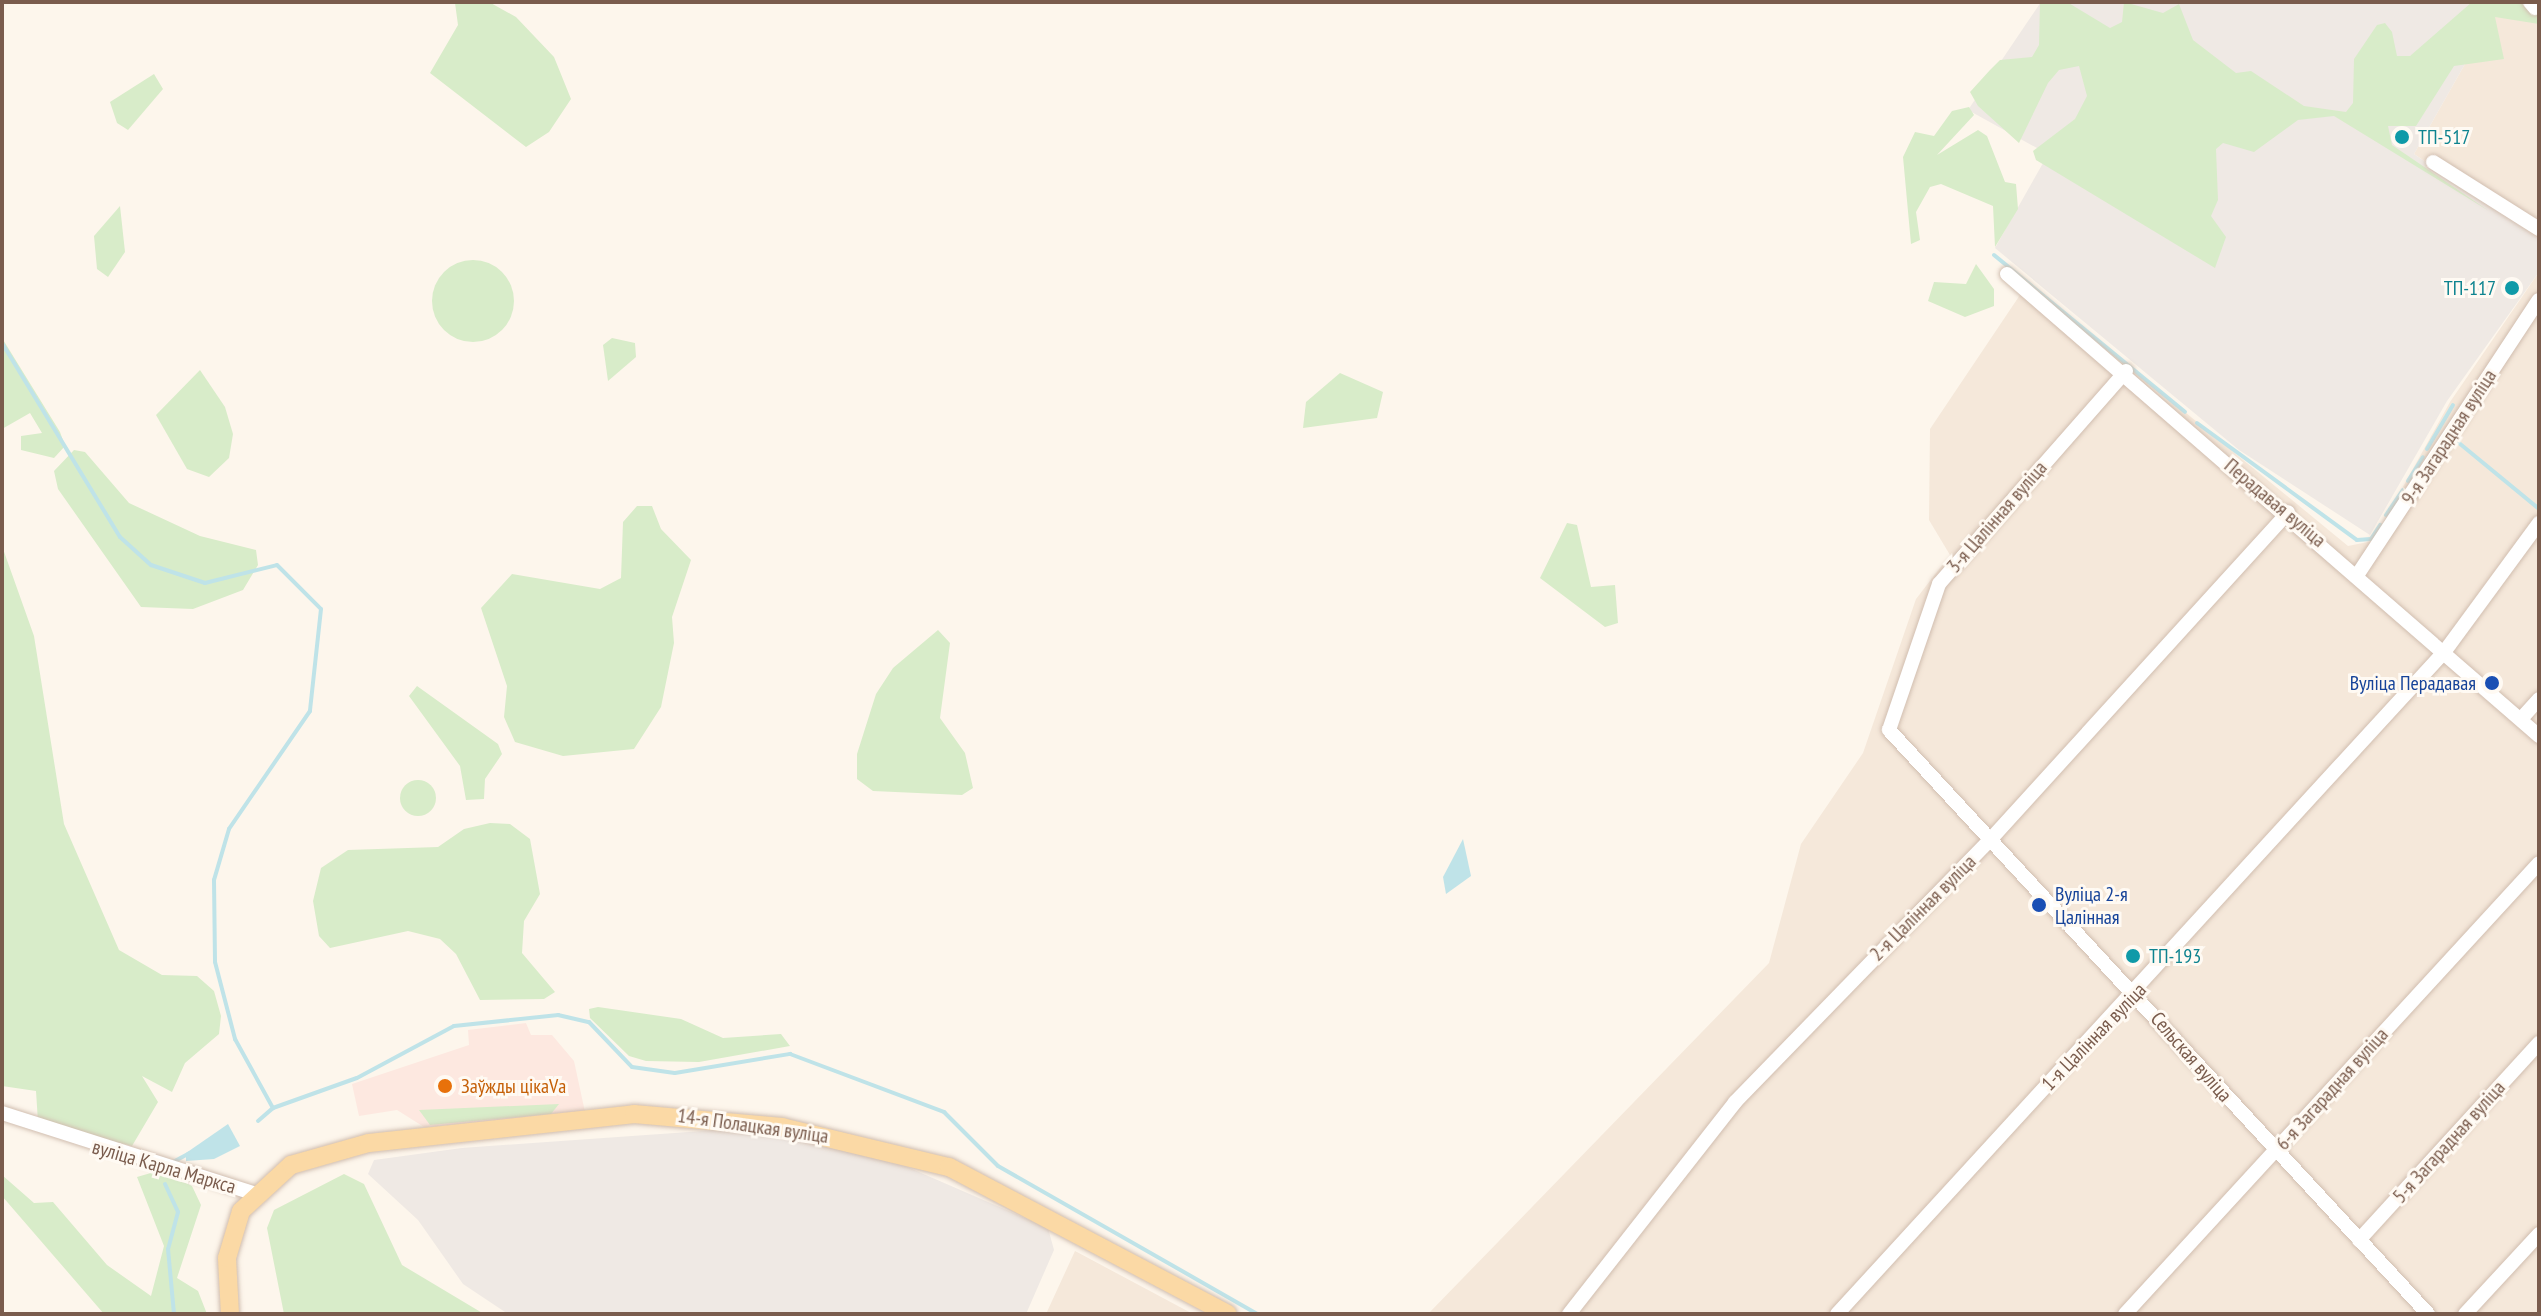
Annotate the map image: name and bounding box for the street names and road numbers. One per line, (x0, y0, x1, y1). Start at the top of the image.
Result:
street label: 9-я Загарадная вуліца (2396, 365, 2502, 509)
street label: Перадавая вуліца (2219, 454, 2331, 552)
street label: 3-я Цалінная вуліца (1942, 456, 2052, 578)
street label: 2-я Цалінная вуліца (1865, 850, 1981, 966)
street label: 1-я Цалінная вуліца (2037, 978, 2151, 1096)
street label: Сельская вуліца (2145, 1007, 2237, 1107)
street label: 6-я Загарадная вуліца (2271, 1023, 2393, 1155)
street label: 5-я Загарадная вуліца (2388, 1076, 2510, 1208)
street label: 14-я Полацкая вуліца (676, 1104, 830, 1148)
street label: вуліца Карла Маркса (90, 1135, 238, 1199)

